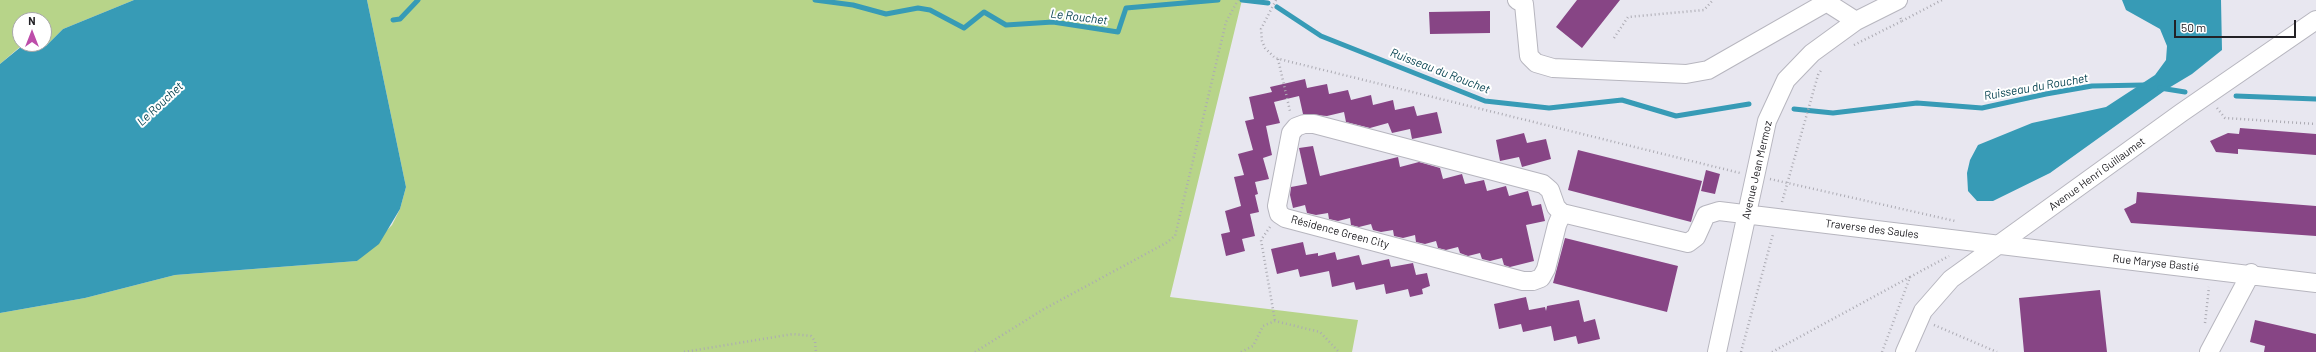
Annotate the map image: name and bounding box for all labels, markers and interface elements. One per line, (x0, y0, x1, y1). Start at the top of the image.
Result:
water label: Le Rouchet (1050, 6, 1108, 28)
north arrow (12, 12, 52, 52)
scale bar (2176, 12, 2298, 38)
text: N (28, 14, 36, 27)
text: 50 m (2181, 20, 2206, 34)
water label: Ruisseau du Rouchet (1388, 45, 1492, 97)
water label: Ruisseau du Rouchet (1983, 71, 2089, 103)
water label: Le Rouchet (134, 79, 186, 129)
street label: Avenue Jean Mermoz (1739, 119, 1775, 221)
street label: Avenue Henri Guillaumet (2046, 135, 2148, 213)
street label: Résidence Green City (1289, 213, 1391, 251)
street label: Traverse des Saules (1824, 217, 1920, 241)
street label: Rue Maryse Bastié (2112, 252, 2200, 274)

